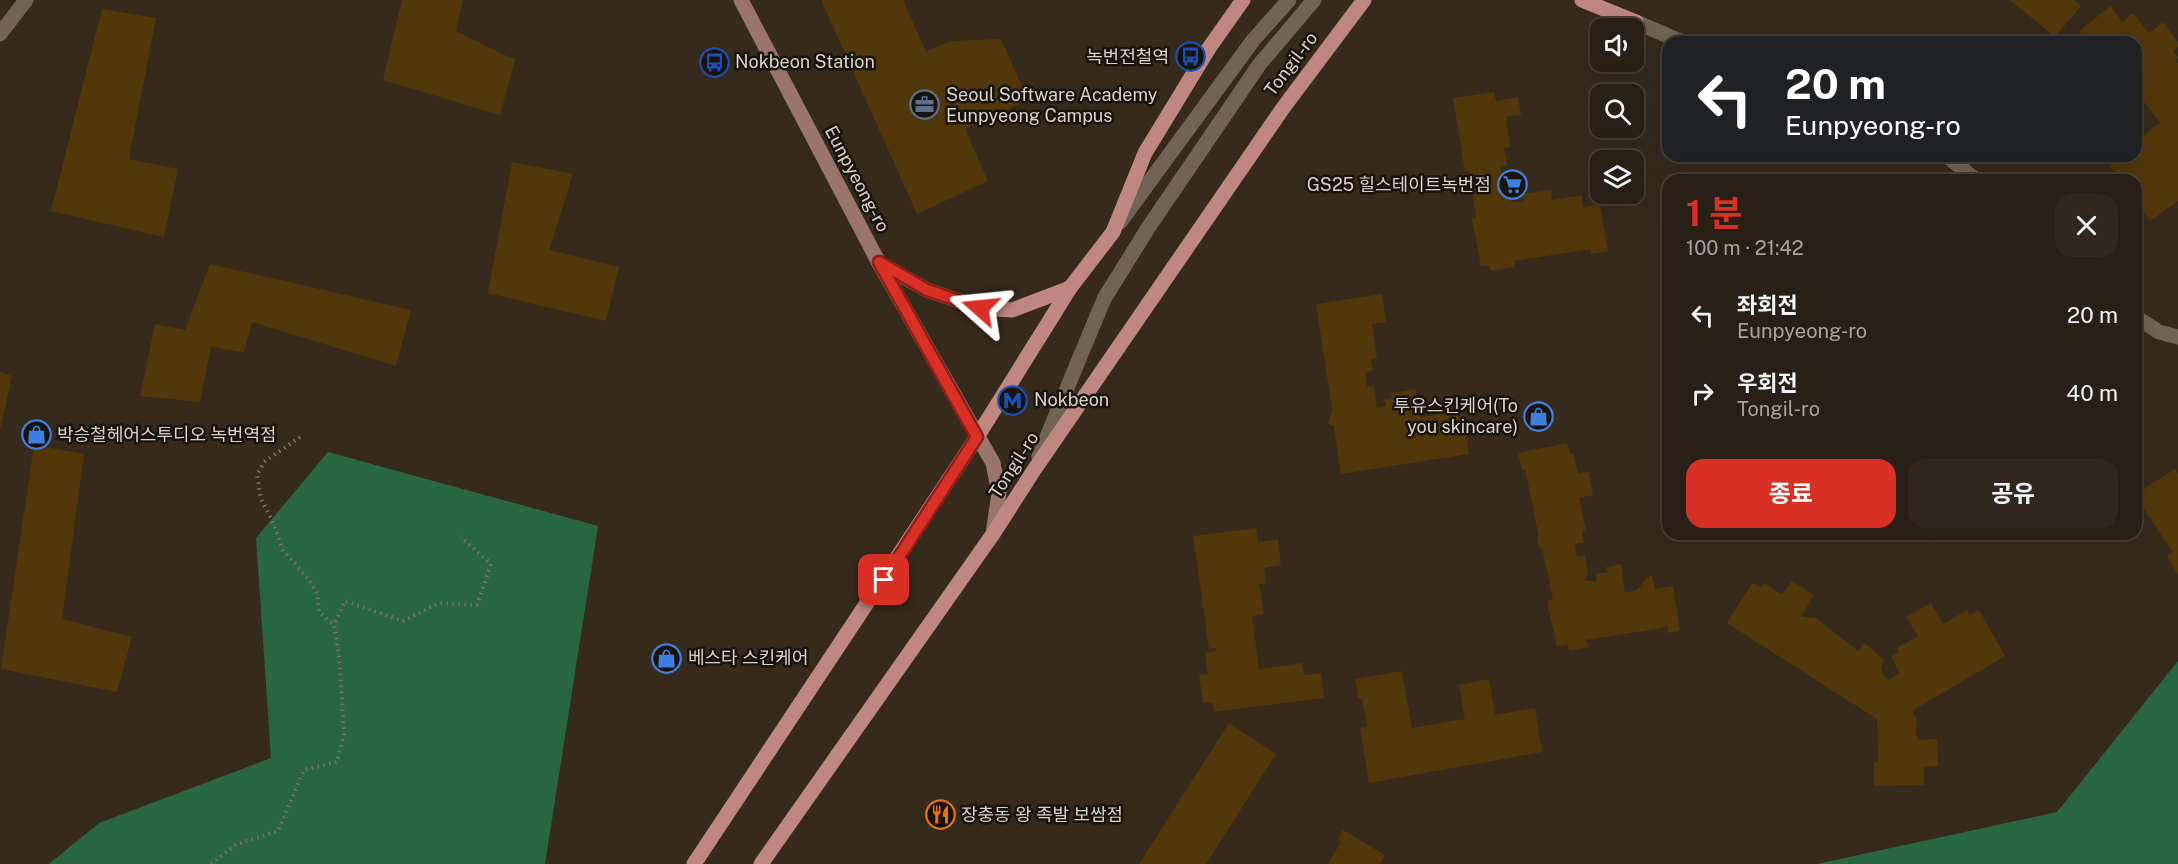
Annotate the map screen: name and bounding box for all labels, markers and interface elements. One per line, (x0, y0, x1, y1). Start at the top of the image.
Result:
map controls (1590, 18, 1644, 204)
button: sound (1590, 18, 1644, 72)
street label: Tongil-ro (1260, 28, 1321, 100)
bus stop icon: 녹번전철역 (1174, 41, 1206, 73)
bus stop icon: Nokbeon Station (698, 46, 730, 78)
place label: 녹번전철역 (1086, 46, 1169, 67)
place label: Nokbeon Station (735, 51, 875, 72)
text: 20 m (1785, 59, 1886, 108)
icon: left (1686, 60, 1764, 138)
place label: Seoul Software Academy Eunpyeong Campus (946, 84, 1158, 126)
button: search (1590, 84, 1644, 138)
office icon: Seoul Software Academy Eunpyeong Campus (909, 89, 941, 121)
text: Eunpyeong-ro (1785, 109, 1961, 141)
street label: Eunpyeong-ro (821, 122, 894, 235)
button: layers (1590, 150, 1644, 204)
supermarket icon: GS25 힐스테이트녹번점 (1496, 169, 1528, 201)
place label: GS25 힐스테이트녹번점 (1307, 174, 1491, 195)
text: 1 분 (1686, 192, 1743, 234)
button: close (2055, 194, 2118, 257)
text: 100 m · 21:42 (1686, 236, 1804, 260)
position arrow (948, 276, 1012, 340)
text: 좌회전 (1737, 292, 1798, 318)
icon: left (1686, 299, 1719, 332)
text: 20 m (2067, 302, 2118, 328)
text: Eunpyeong-ro (1737, 319, 1867, 343)
text: 우회전 (1737, 370, 1798, 396)
icon: right (1686, 377, 1719, 410)
text: 40 m (2066, 380, 2118, 406)
metro station icon: Nokbeon (997, 384, 1029, 416)
place label: Nokbeon (1034, 389, 1109, 410)
place label: 투유스킨케어(To you skincare) (1394, 395, 1518, 437)
text: Tongil-ro (1737, 397, 1820, 421)
shop icon: 투유스킨케어(To you skincare) (1523, 400, 1555, 432)
shop icon: 박승철헤어스투디오 녹번역점 (20, 419, 52, 451)
place label: 박승철헤어스투디오 녹번역점 (57, 424, 277, 445)
street label: Tongil-ro (984, 428, 1043, 502)
button: 종료 (1686, 459, 1896, 528)
button: 공유 (1908, 459, 2118, 528)
pin (858, 554, 909, 605)
icon: arrive (867, 563, 900, 596)
shop icon: 베스타 스킨케어 (651, 642, 683, 674)
place label: 베스타 스킨케어 (688, 647, 808, 668)
restaurant icon: 장충동 왕 족발 보쌈점 (924, 799, 956, 831)
place label: 장충동 왕 족발 보쌈점 (961, 804, 1123, 825)

